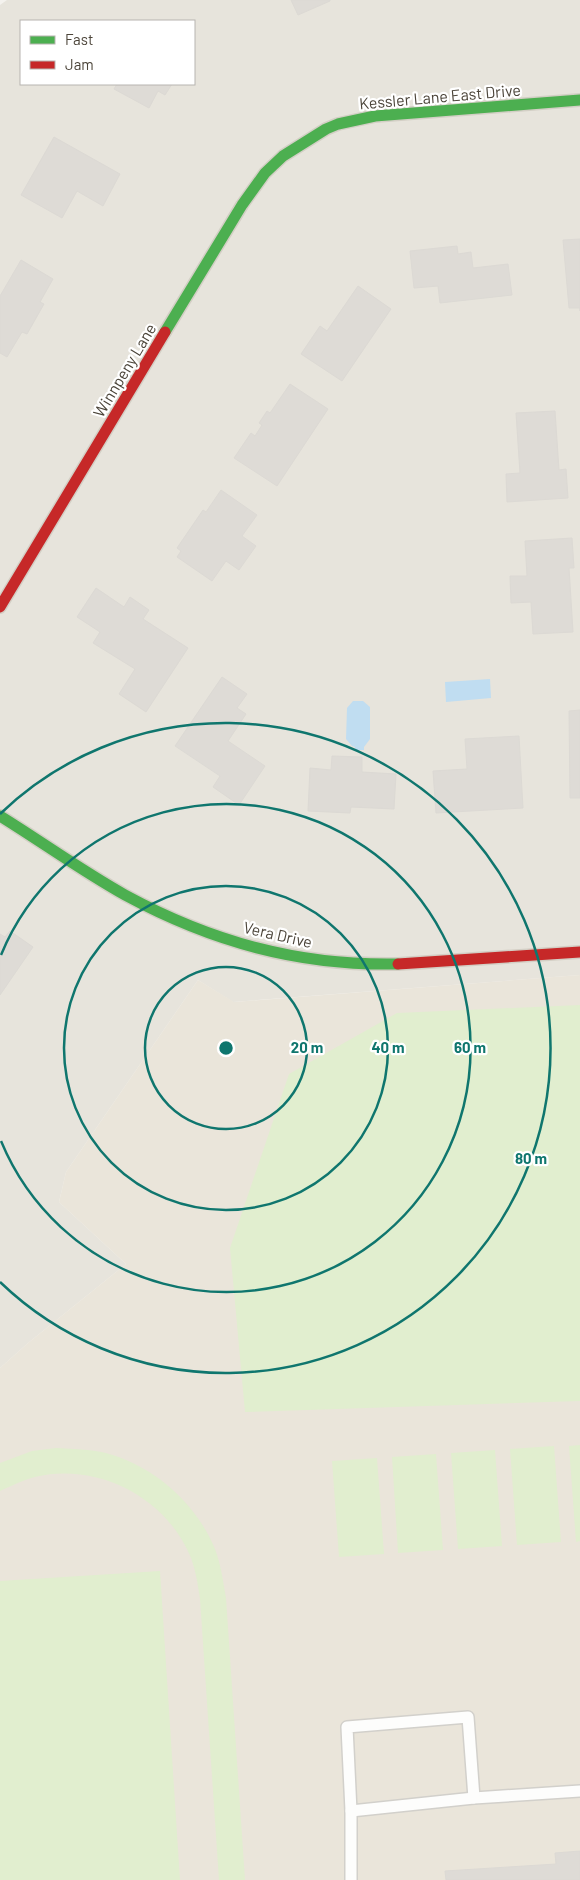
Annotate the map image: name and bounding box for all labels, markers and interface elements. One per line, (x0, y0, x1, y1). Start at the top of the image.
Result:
legend (20, 20, 195, 85)
text: Fast (65, 30, 93, 48)
text: Jam (65, 55, 94, 73)
street label: Kessler Lane East Drive (358, 79, 522, 113)
street label: Winnpeny Lane (89, 320, 159, 420)
street label: Vera Drive (242, 917, 314, 951)
text: 20 m (291, 1038, 323, 1056)
text: 40 m (371, 1038, 405, 1056)
text: 60 m (454, 1038, 486, 1056)
centre of rings (217, 1039, 235, 1057)
text: 80 m (515, 1149, 547, 1167)

